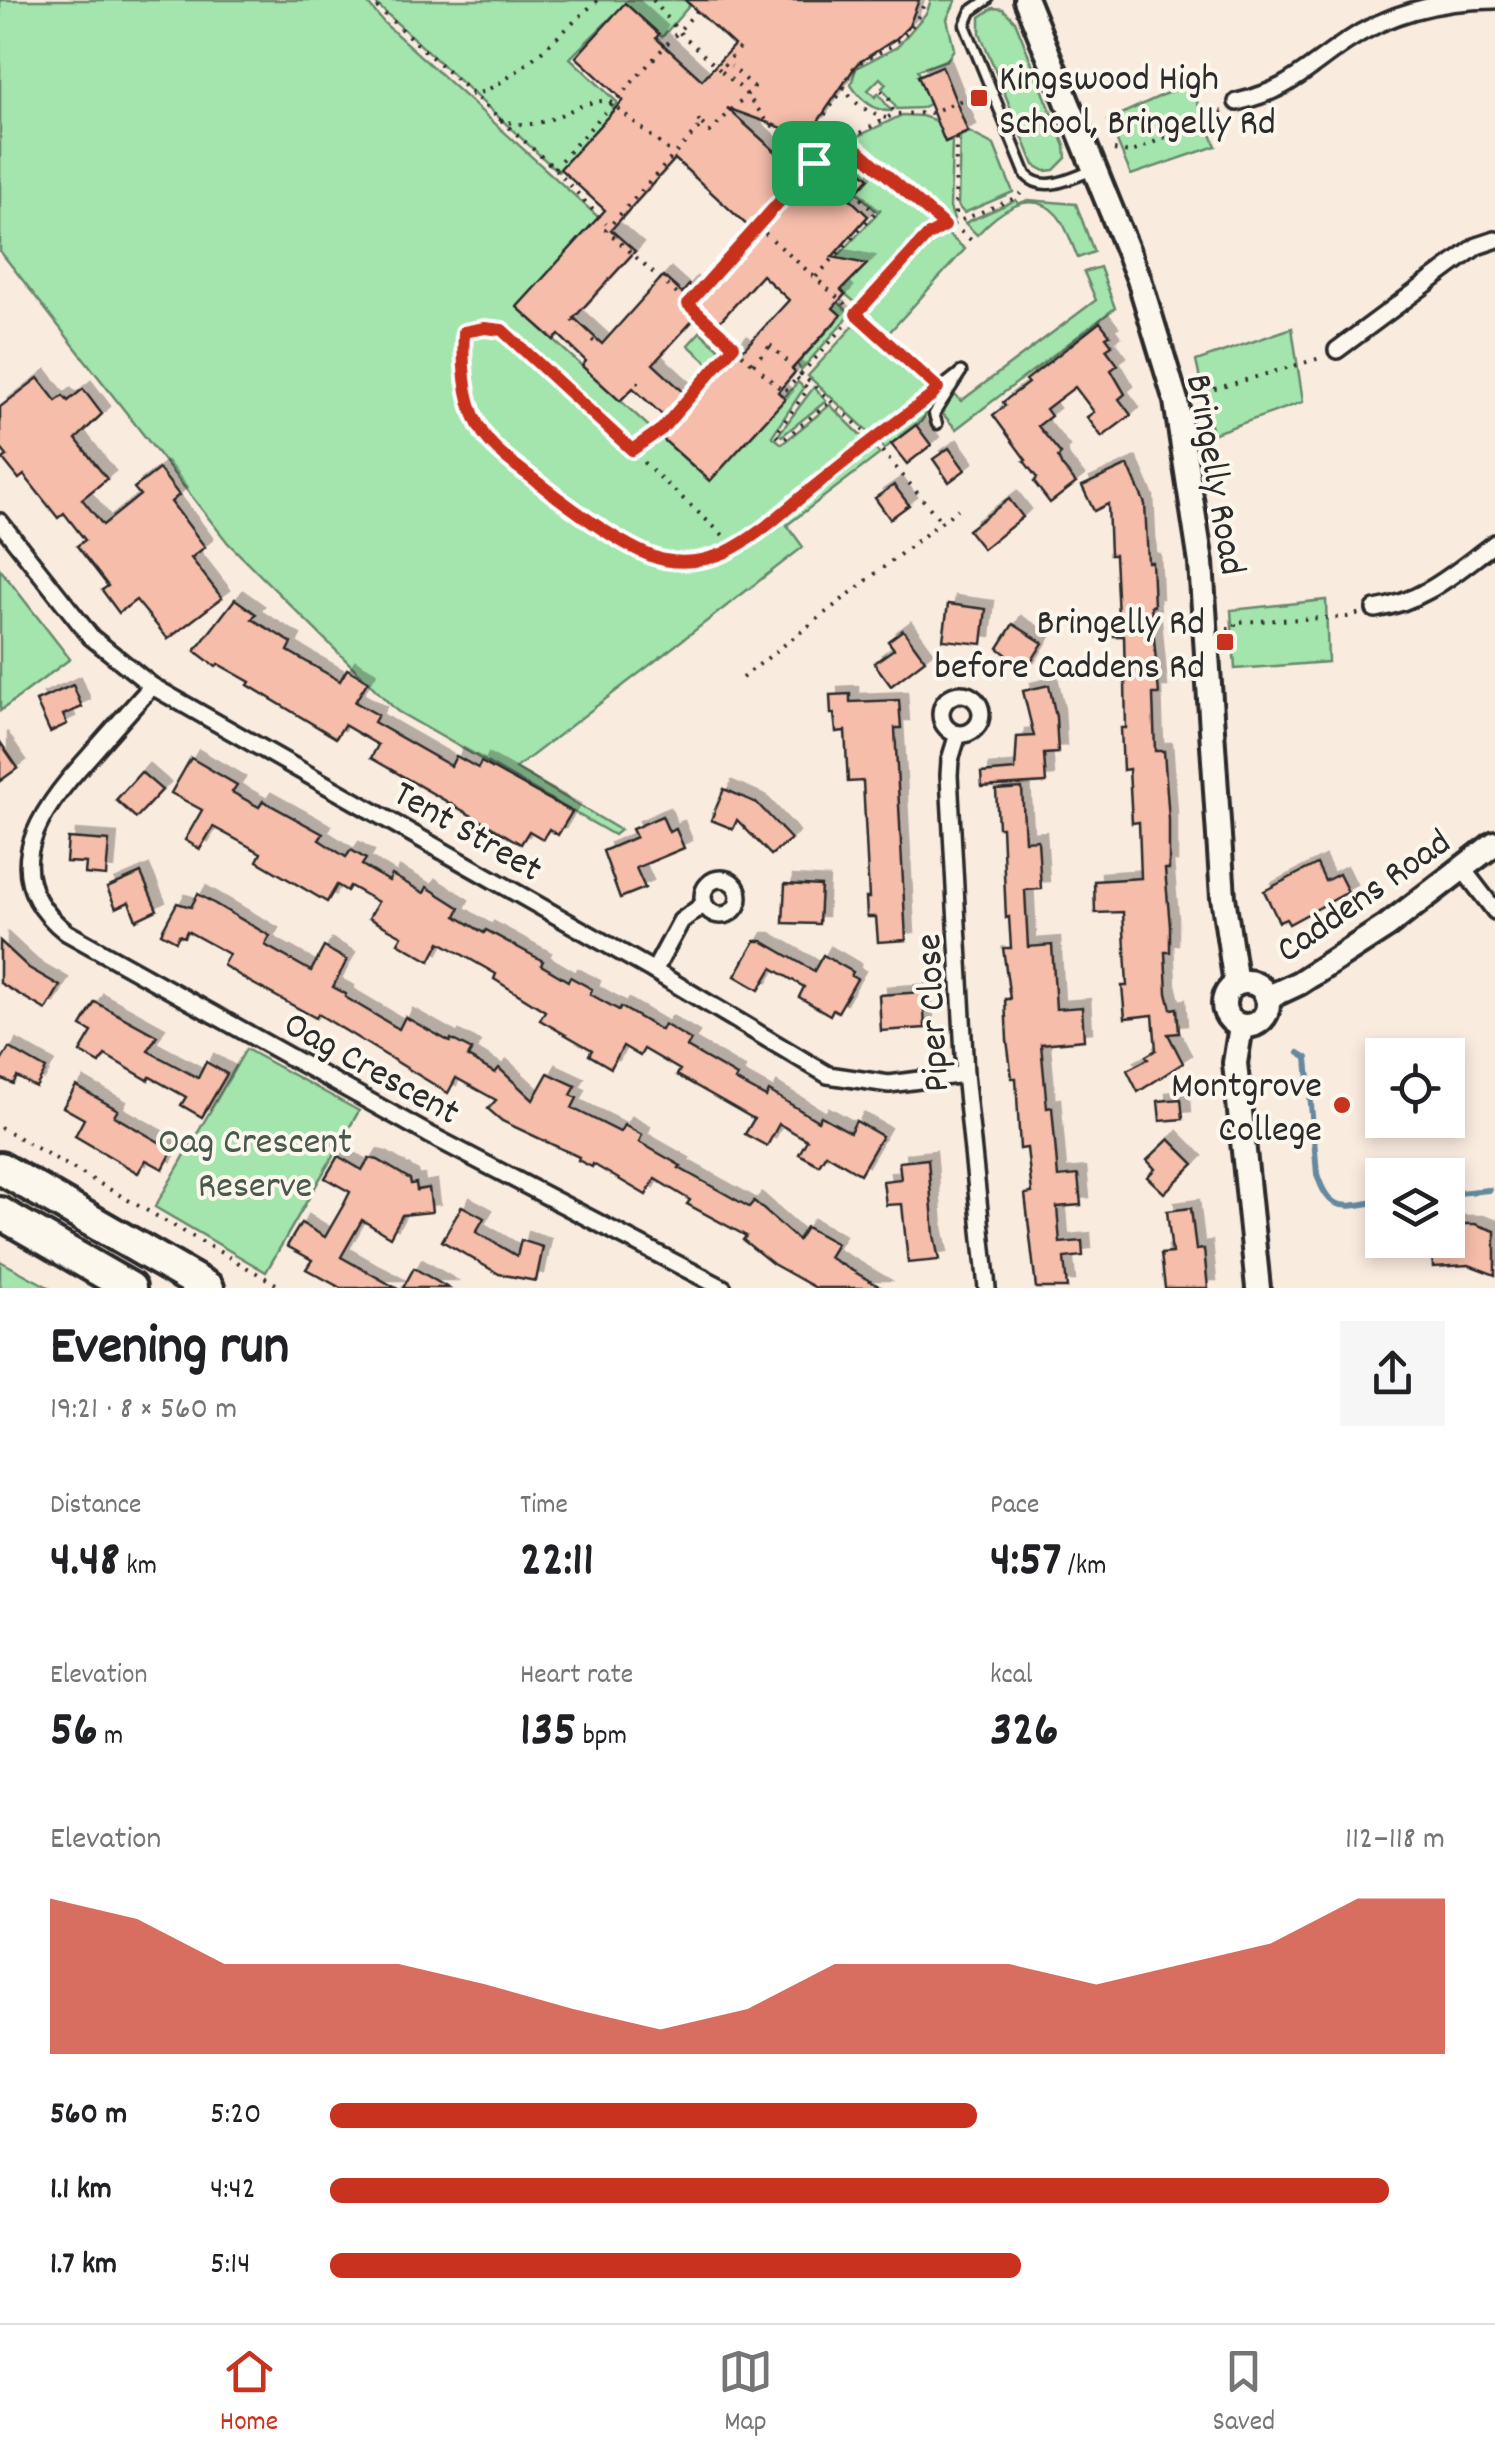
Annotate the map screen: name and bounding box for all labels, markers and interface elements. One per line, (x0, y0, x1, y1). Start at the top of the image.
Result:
place label: Kingswood High School, Bringelly Rd (999, 54, 1276, 153)
marker: Kingswood High School, Bringelly Rd (968, 87, 990, 109)
pin (772, 121, 857, 206)
icon: arrive (787, 136, 842, 191)
street label: Bringelly Road (1168, 370, 1257, 580)
place label: Bringelly Rd before Caddens Rd (934, 598, 1205, 697)
marker: Bringelly Rd before Caddens Rd (1214, 631, 1236, 653)
street label: Tent Street (381, 769, 551, 899)
street label: Caddens Road (1267, 818, 1464, 979)
street label: Piper Close (904, 932, 967, 1093)
street label: Oag Crescent (272, 1000, 469, 1142)
map controls (1365, 1038, 1465, 1258)
button: locate (1365, 1038, 1465, 1138)
place label: Montgrove College (1171, 1061, 1322, 1160)
marker: Montgrove College (1331, 1094, 1353, 1116)
park label: Oag Crescent Reserve (158, 1117, 352, 1216)
button: layers (1365, 1158, 1465, 1258)
text: Evening run (50, 1311, 289, 1390)
button: share (1340, 1321, 1445, 1426)
text: 19:21 · 8 × 560 m (50, 1388, 237, 1434)
text: Distance (50, 1487, 141, 1527)
text: Time (520, 1487, 568, 1527)
text: Pace (990, 1487, 1039, 1527)
text: 4.48 (50, 1527, 120, 1599)
text: 22:11 (520, 1527, 594, 1599)
text: 4:57 (990, 1527, 1061, 1599)
text: km (120, 1548, 157, 1588)
text: /km (1061, 1548, 1106, 1588)
text: Elevation (50, 1657, 147, 1697)
text: Heart rate (520, 1657, 633, 1697)
text: kcal (990, 1657, 1033, 1697)
text: 56 (50, 1697, 98, 1769)
text: 135 (520, 1697, 576, 1769)
text: 326 (990, 1697, 1059, 1769)
text: m (98, 1718, 123, 1758)
text: bpm (576, 1718, 627, 1758)
text: Elevation (50, 1818, 161, 1864)
text: 112–118 m (1345, 1818, 1445, 1864)
text: 560 m (50, 2093, 127, 2139)
text: 5:20 (210, 2093, 262, 2139)
text: 1.1 km (50, 2168, 112, 2214)
text: 4:42 (210, 2168, 256, 2214)
text: 1.7 km (50, 2243, 117, 2289)
text: 5:14 (210, 2243, 250, 2289)
tab: Home (220, 2344, 278, 2444)
tab: Map (718, 2344, 773, 2444)
tab: Saved (1213, 2344, 1275, 2444)

